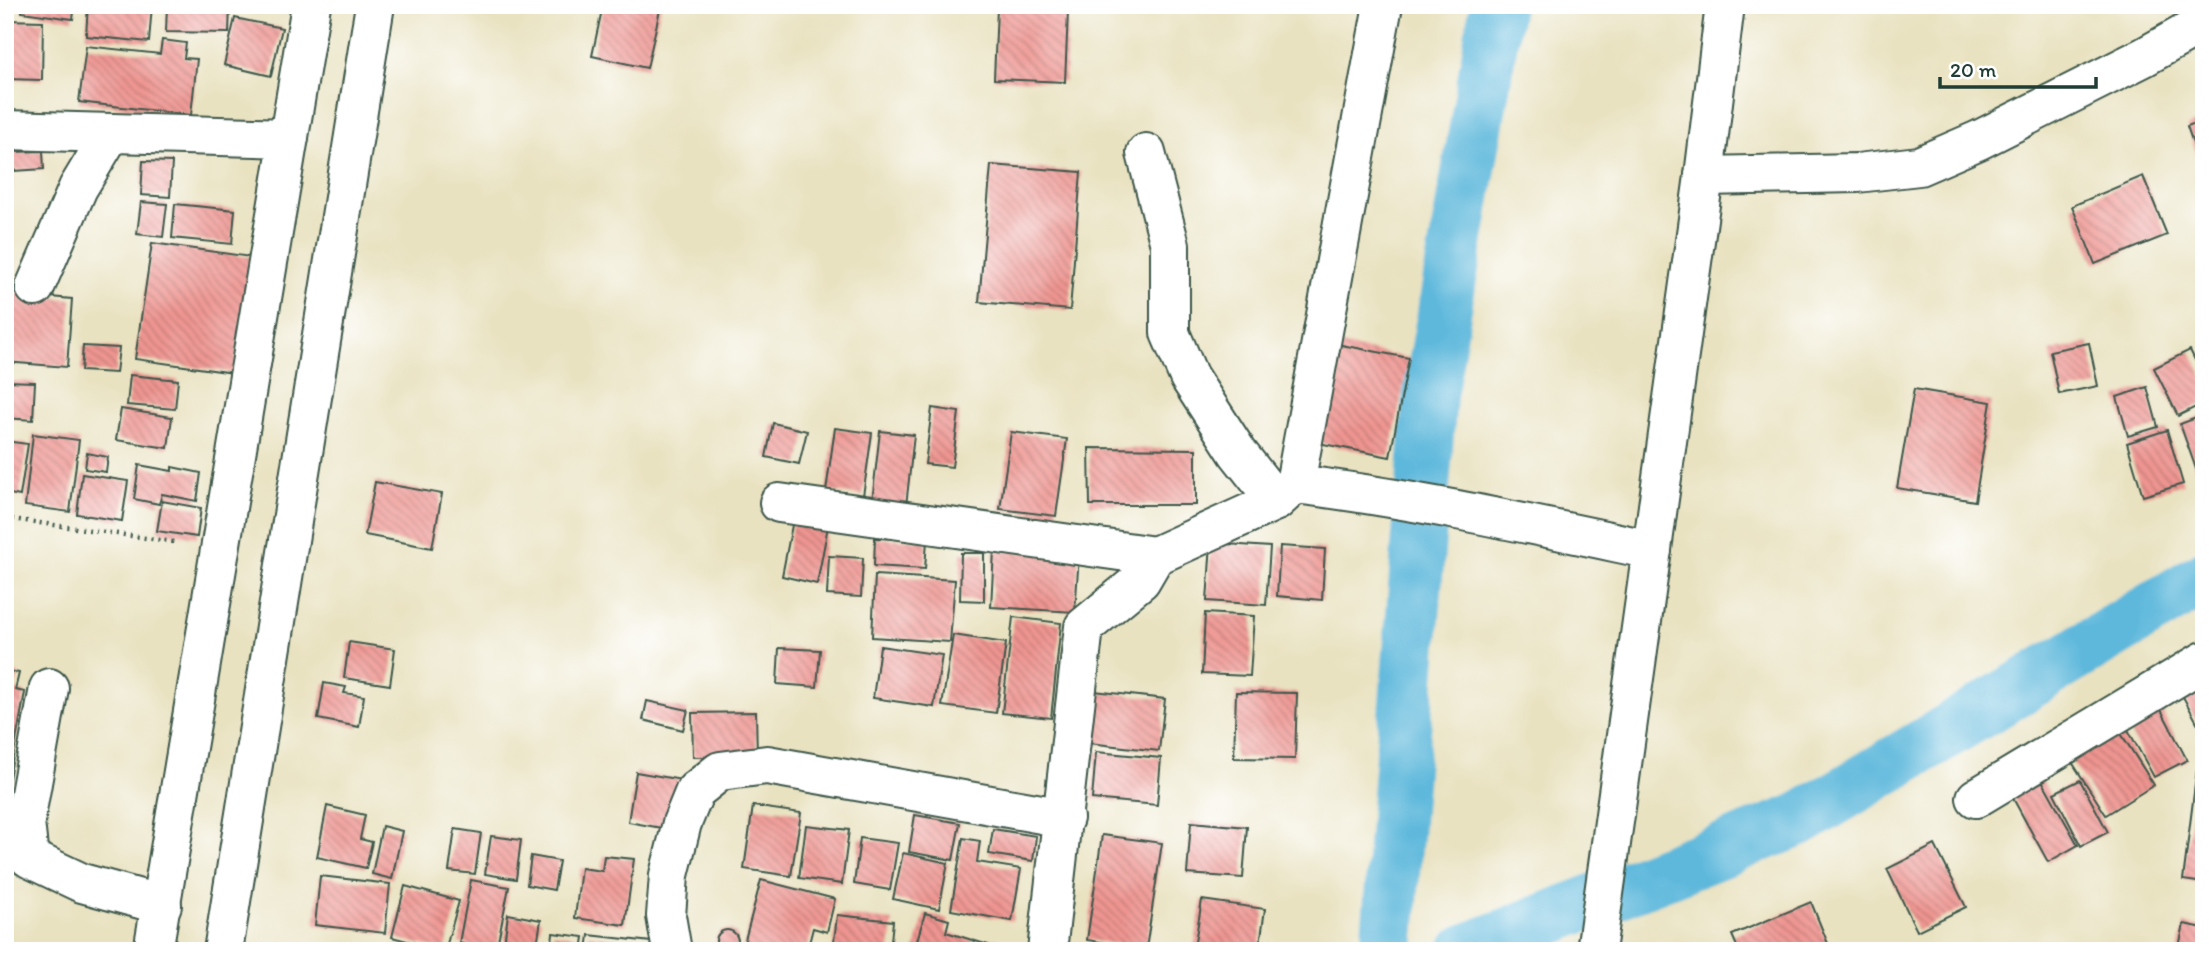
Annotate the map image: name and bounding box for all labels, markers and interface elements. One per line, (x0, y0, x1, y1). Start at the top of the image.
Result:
scale bar (1940, 46, 2095, 90)
text: 20 m (1950, 57, 1997, 82)

